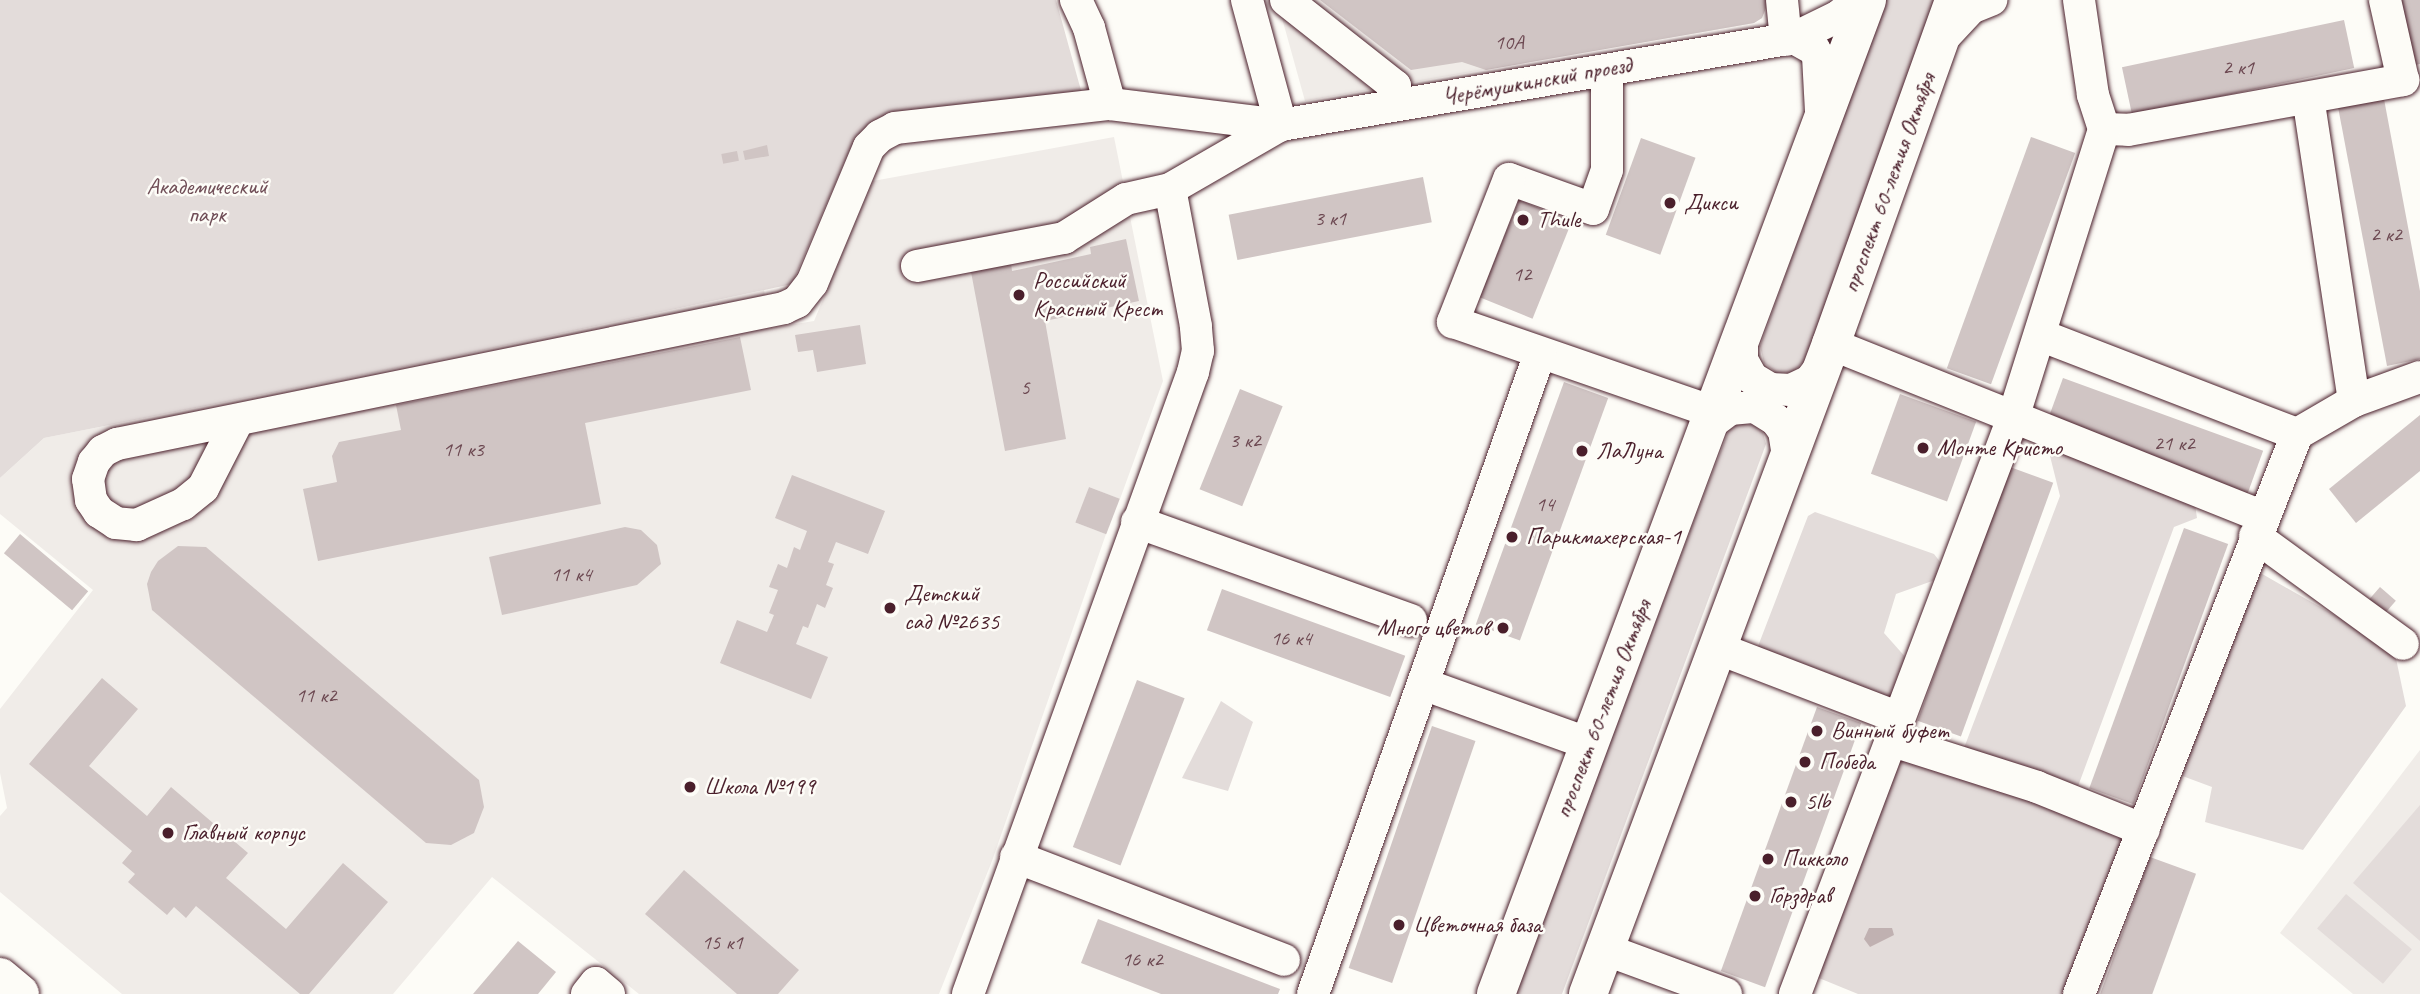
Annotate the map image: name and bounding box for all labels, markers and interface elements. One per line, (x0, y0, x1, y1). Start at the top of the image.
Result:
house number: 10А (1494, 29, 1524, 55)
street label: Черёмушкинский проезд (1440, 50, 1634, 112)
house number: 2 к1 (2222, 54, 2254, 80)
street label: проспект 60-летия Октября (1835, 68, 1943, 298)
park label: Академический парк (146, 173, 268, 229)
place label: Дикси (1684, 189, 1738, 217)
marker: Дикси (1662, 195, 1678, 211)
house number: 3 к1 (1314, 205, 1346, 231)
place label: Thule (1537, 206, 1580, 234)
marker: Thule (1515, 212, 1531, 228)
house number: 2 к2 (2370, 221, 2402, 247)
house number: 12 (1513, 261, 1531, 287)
place label: Российский Красный Крест (1033, 267, 1163, 323)
marker: Российский Красный Крест (1011, 287, 1027, 303)
house number: 5 (1020, 374, 1030, 400)
house number: 3 к2 (1229, 427, 1261, 453)
house number: 21 к2 (2153, 430, 2195, 456)
place label: Монте Кристо (1937, 434, 2061, 462)
house number: 11 к3 (442, 436, 484, 462)
place label: ЛаЛуна (1596, 437, 1662, 465)
marker: Монте Кристо (1915, 440, 1931, 456)
marker: ЛаЛуна (1574, 443, 1590, 459)
house number: 14 (1536, 491, 1554, 517)
place label: Парикмахерская-1 (1526, 523, 1681, 551)
marker: Парикмахерская-1 (1504, 529, 1520, 545)
house number: 11 к4 (550, 561, 592, 587)
place label: Детский сад №2635 (904, 580, 999, 636)
street label: проспект 60-летия Октября (1548, 595, 1658, 823)
marker: Детский сад №2635 (882, 600, 898, 616)
place label: Много цветов (1379, 614, 1489, 642)
marker: Много цветов (1495, 620, 1511, 636)
house number: 16 к4 (1270, 625, 1312, 651)
house number: 11 к2 (295, 682, 337, 708)
place label: Винный буфет (1831, 717, 1949, 745)
marker: Винный буфет (1809, 723, 1825, 739)
place label: Победа (1819, 748, 1875, 776)
marker: Победа (1797, 754, 1813, 770)
place label: Школа №199 (704, 773, 815, 801)
marker: Школа №199 (682, 779, 698, 795)
place label: 5lb (1805, 788, 1830, 816)
marker: 5lb (1783, 794, 1799, 810)
place label: Главный корпус (182, 819, 305, 847)
marker: Главный корпус (160, 825, 176, 841)
place label: Пикколо (1782, 845, 1847, 873)
marker: Пикколо (1760, 851, 1776, 867)
place label: Горздрав (1769, 882, 1831, 910)
marker: Горздрав (1747, 888, 1763, 904)
place label: Цветочная база (1413, 911, 1543, 939)
marker: Цветочная база (1391, 917, 1407, 933)
house number: 15 к1 (701, 929, 743, 955)
house number: 16 к2 (1121, 946, 1163, 972)

